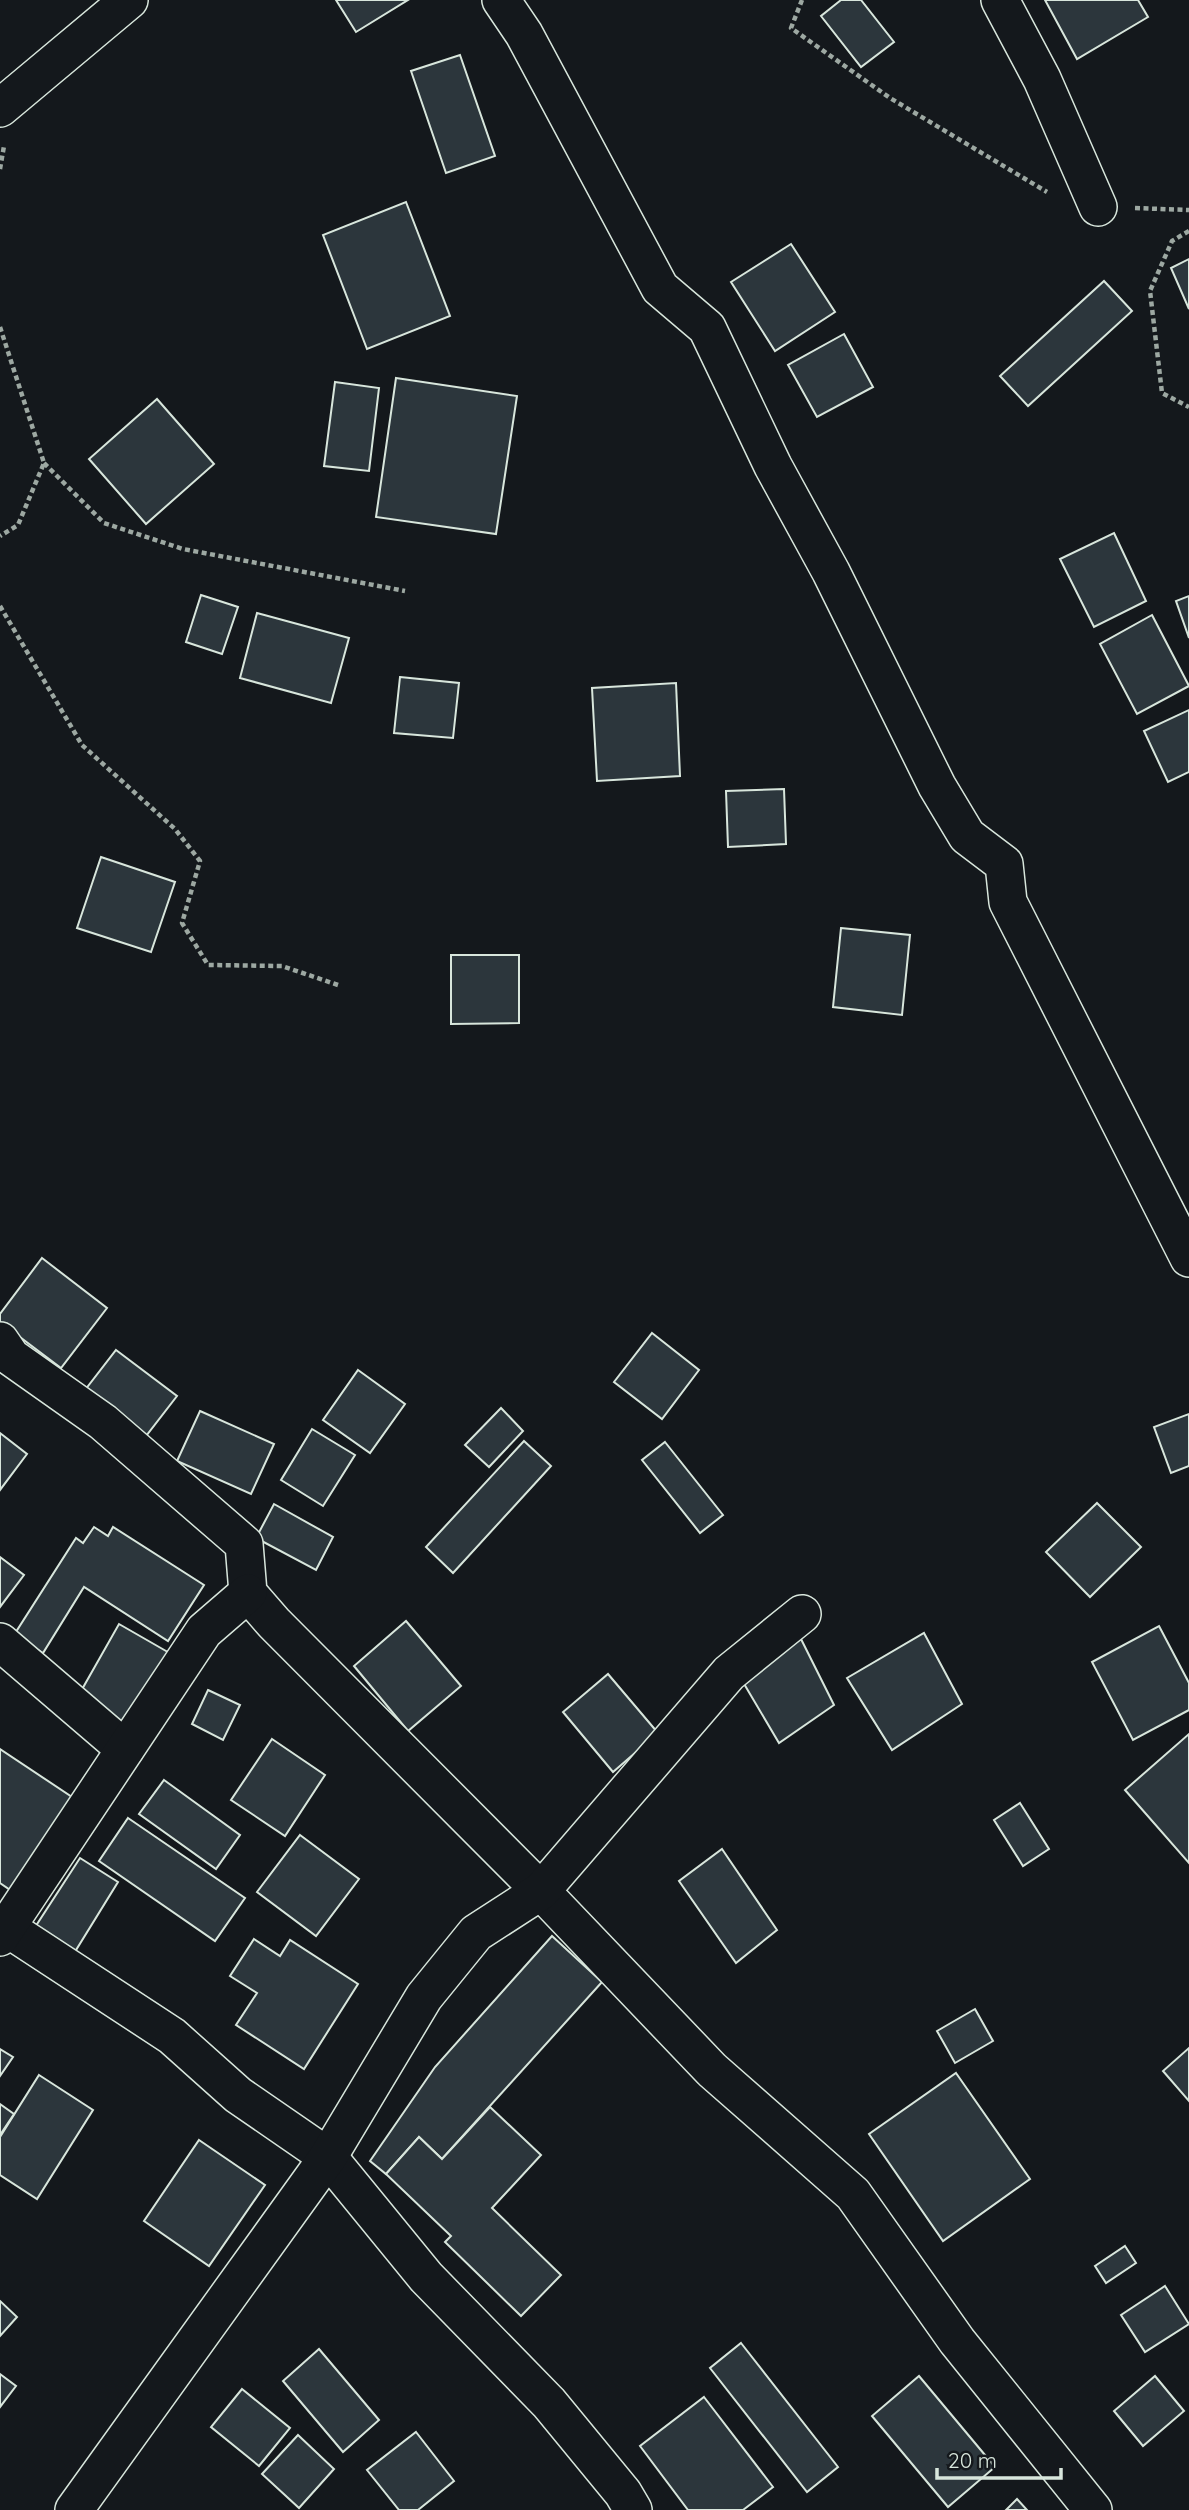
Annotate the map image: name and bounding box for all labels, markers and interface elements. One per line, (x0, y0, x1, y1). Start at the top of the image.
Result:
scale bar (937, 2436, 1061, 2480)
text: 20 m (948, 2447, 997, 2473)

